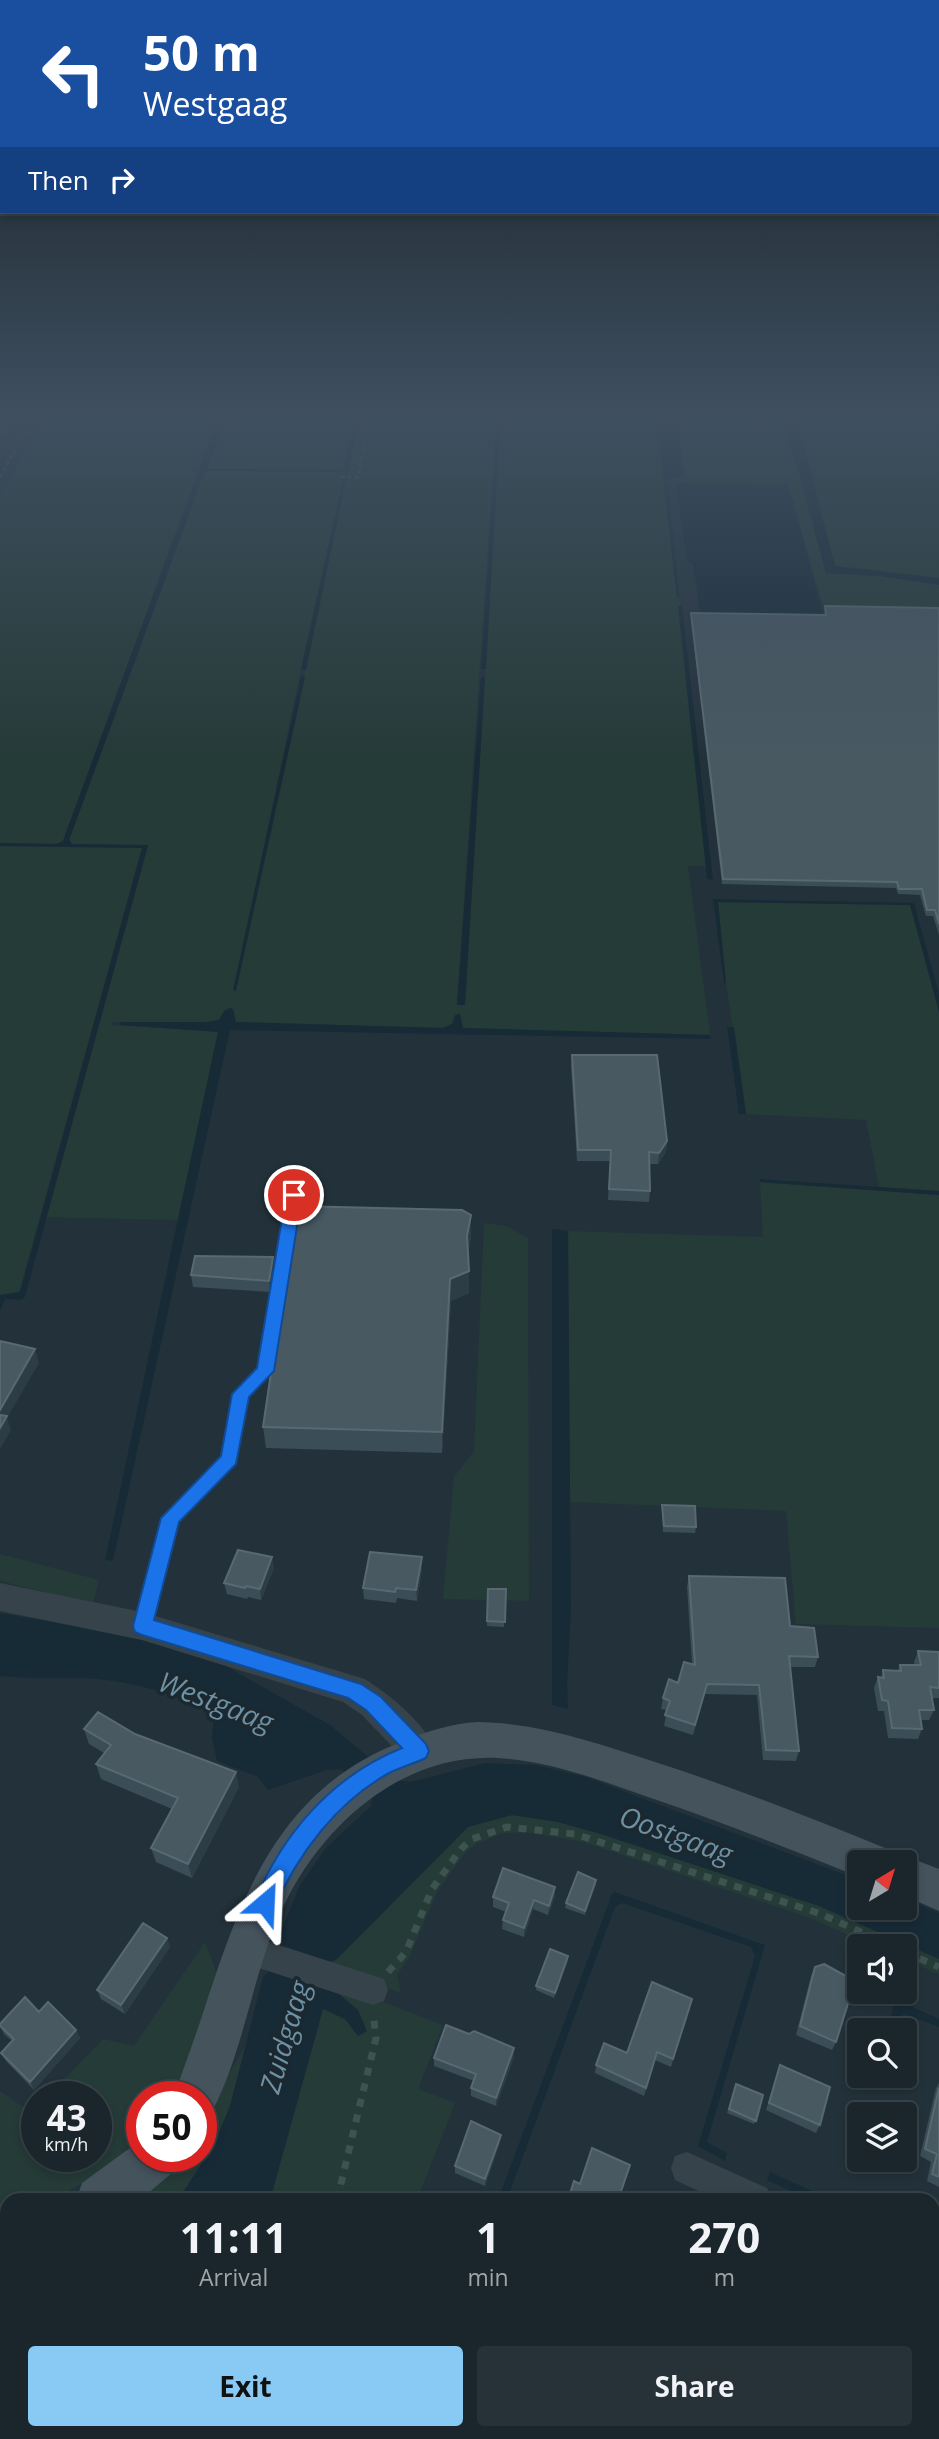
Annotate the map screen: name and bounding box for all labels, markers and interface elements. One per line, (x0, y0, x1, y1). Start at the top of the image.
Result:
text: 50 m (143, 19, 260, 85)
icon: left (28, 28, 119, 119)
text: Westgaag (143, 82, 287, 125)
icon: right (103, 161, 141, 199)
text: Then (28, 162, 89, 198)
pin (264, 1165, 324, 1225)
icon: arrive (275, 1176, 313, 1214)
water label: Westgaag (154, 1662, 280, 1741)
water label: Oostgaag (614, 1796, 740, 1873)
north arrow (847, 1850, 917, 1920)
map controls (847, 1850, 917, 2172)
position arrow (228, 1866, 302, 1940)
button: sound (847, 1934, 917, 2004)
water label: Zuidgaag (250, 1975, 319, 2098)
button: search (847, 2018, 917, 2088)
speed limit sign: 50 (126, 2081, 217, 2172)
text: 43 (46, 2094, 87, 2141)
button: layers (847, 2102, 917, 2172)
text: km/h (45, 2132, 88, 2156)
text: 11:11 (180, 2208, 288, 2265)
text: 1 (476, 2208, 500, 2265)
text: 270 (688, 2208, 760, 2265)
text: Arrival (199, 2261, 268, 2293)
text: min (467, 2261, 509, 2293)
text: m (714, 2261, 735, 2293)
button: Exit (28, 2346, 463, 2426)
button: Share (477, 2346, 912, 2426)

